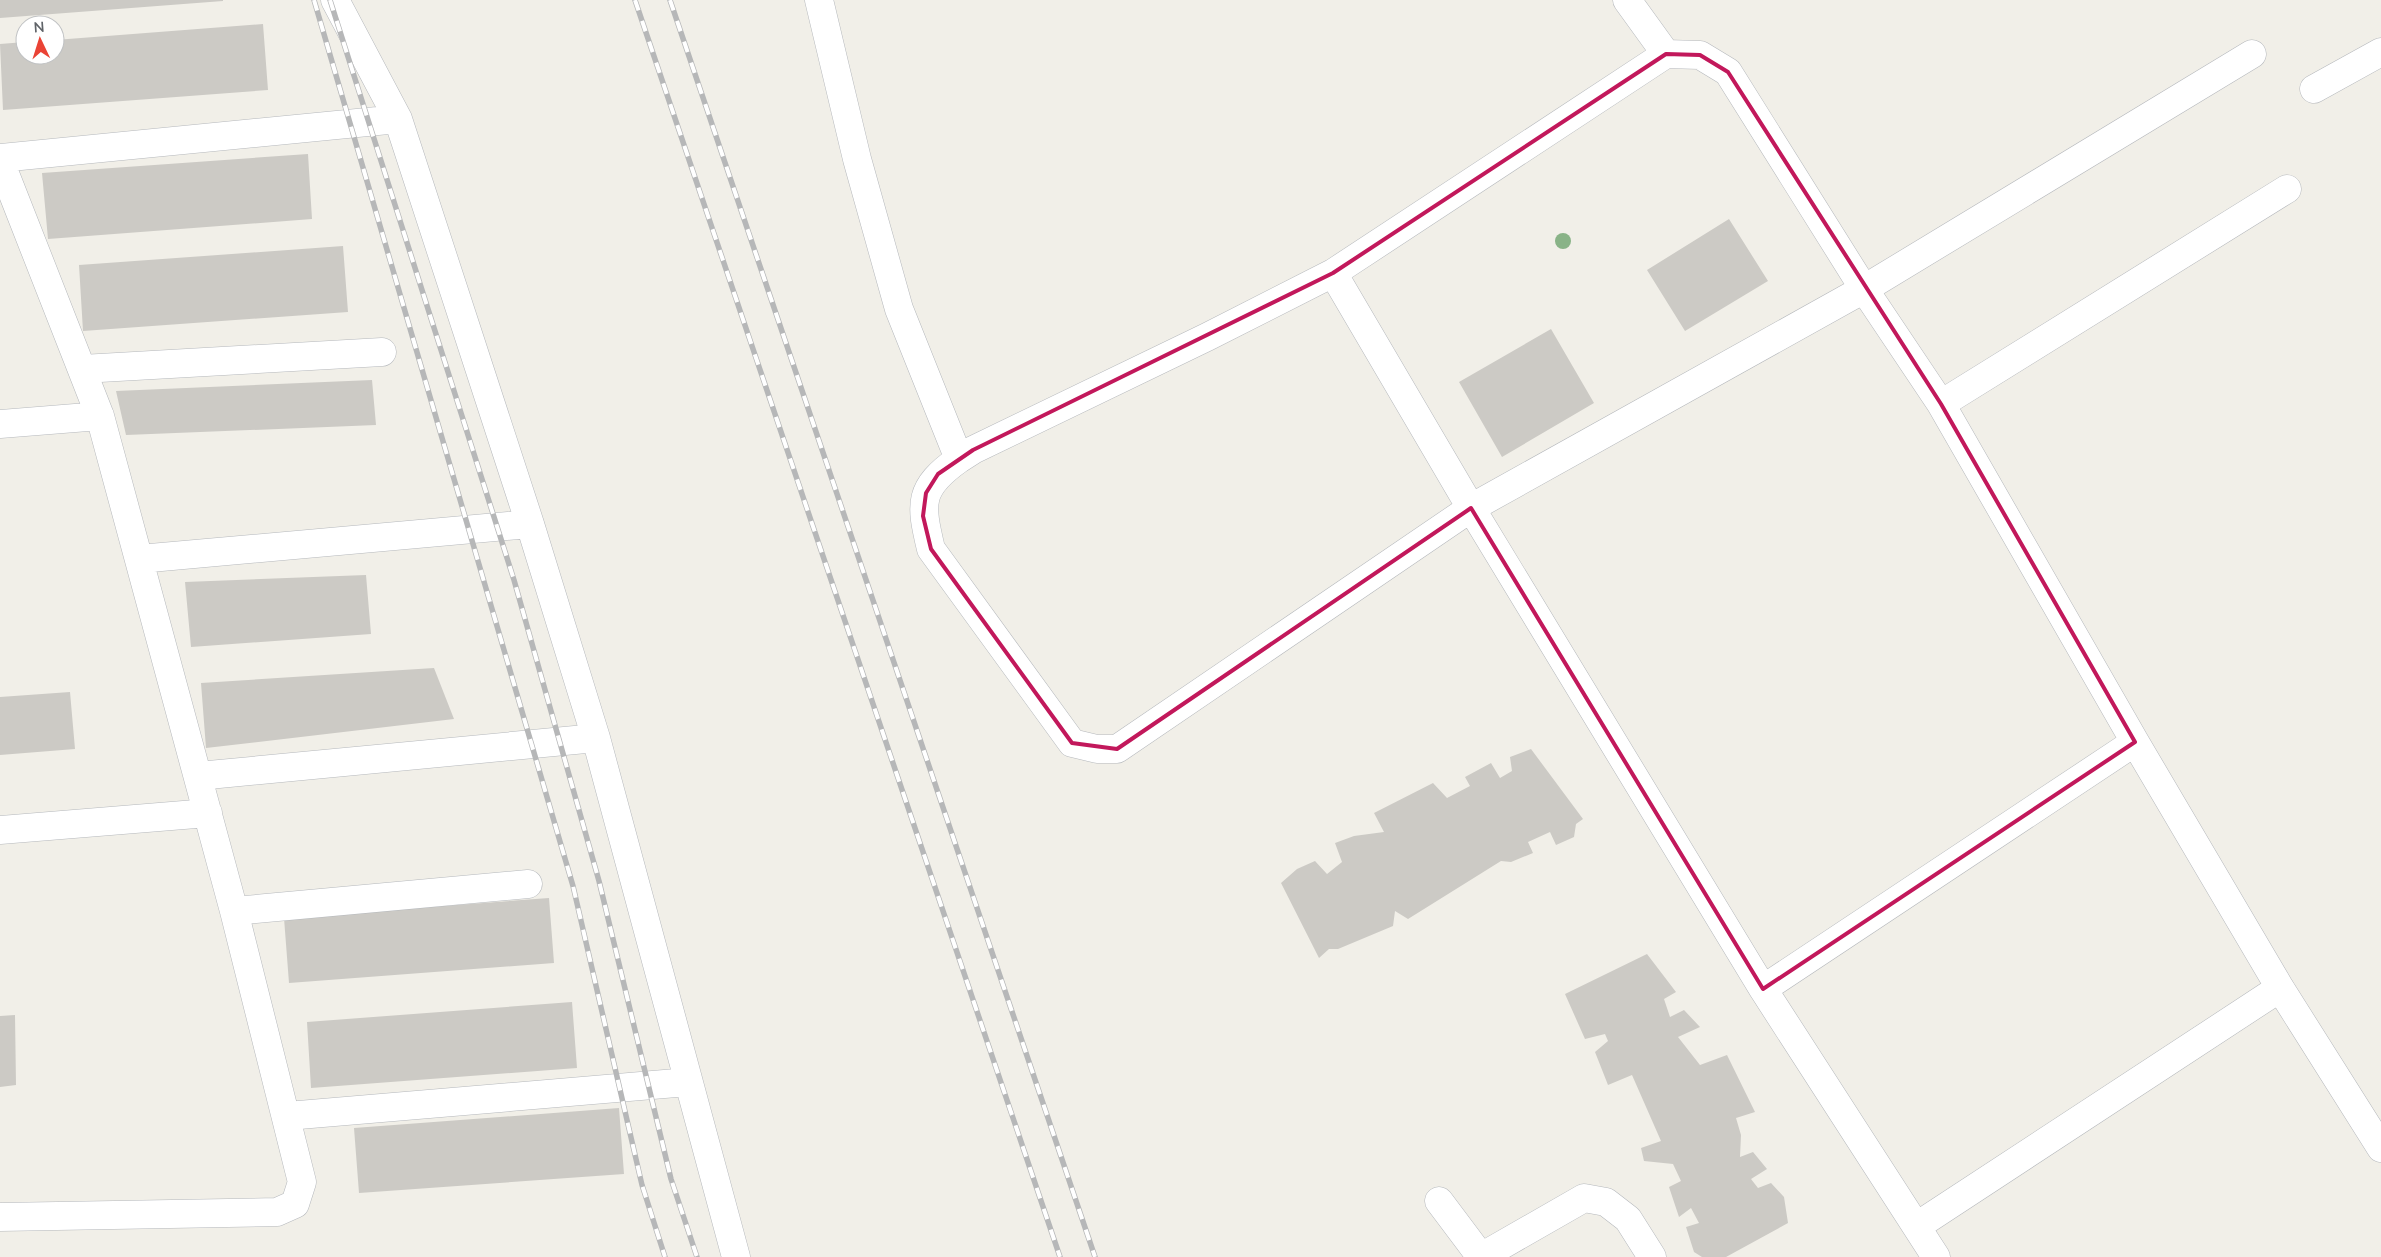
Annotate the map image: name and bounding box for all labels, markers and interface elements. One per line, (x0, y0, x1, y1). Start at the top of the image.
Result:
north arrow (15, 15, 65, 65)
text: N (33, 18, 45, 35)

